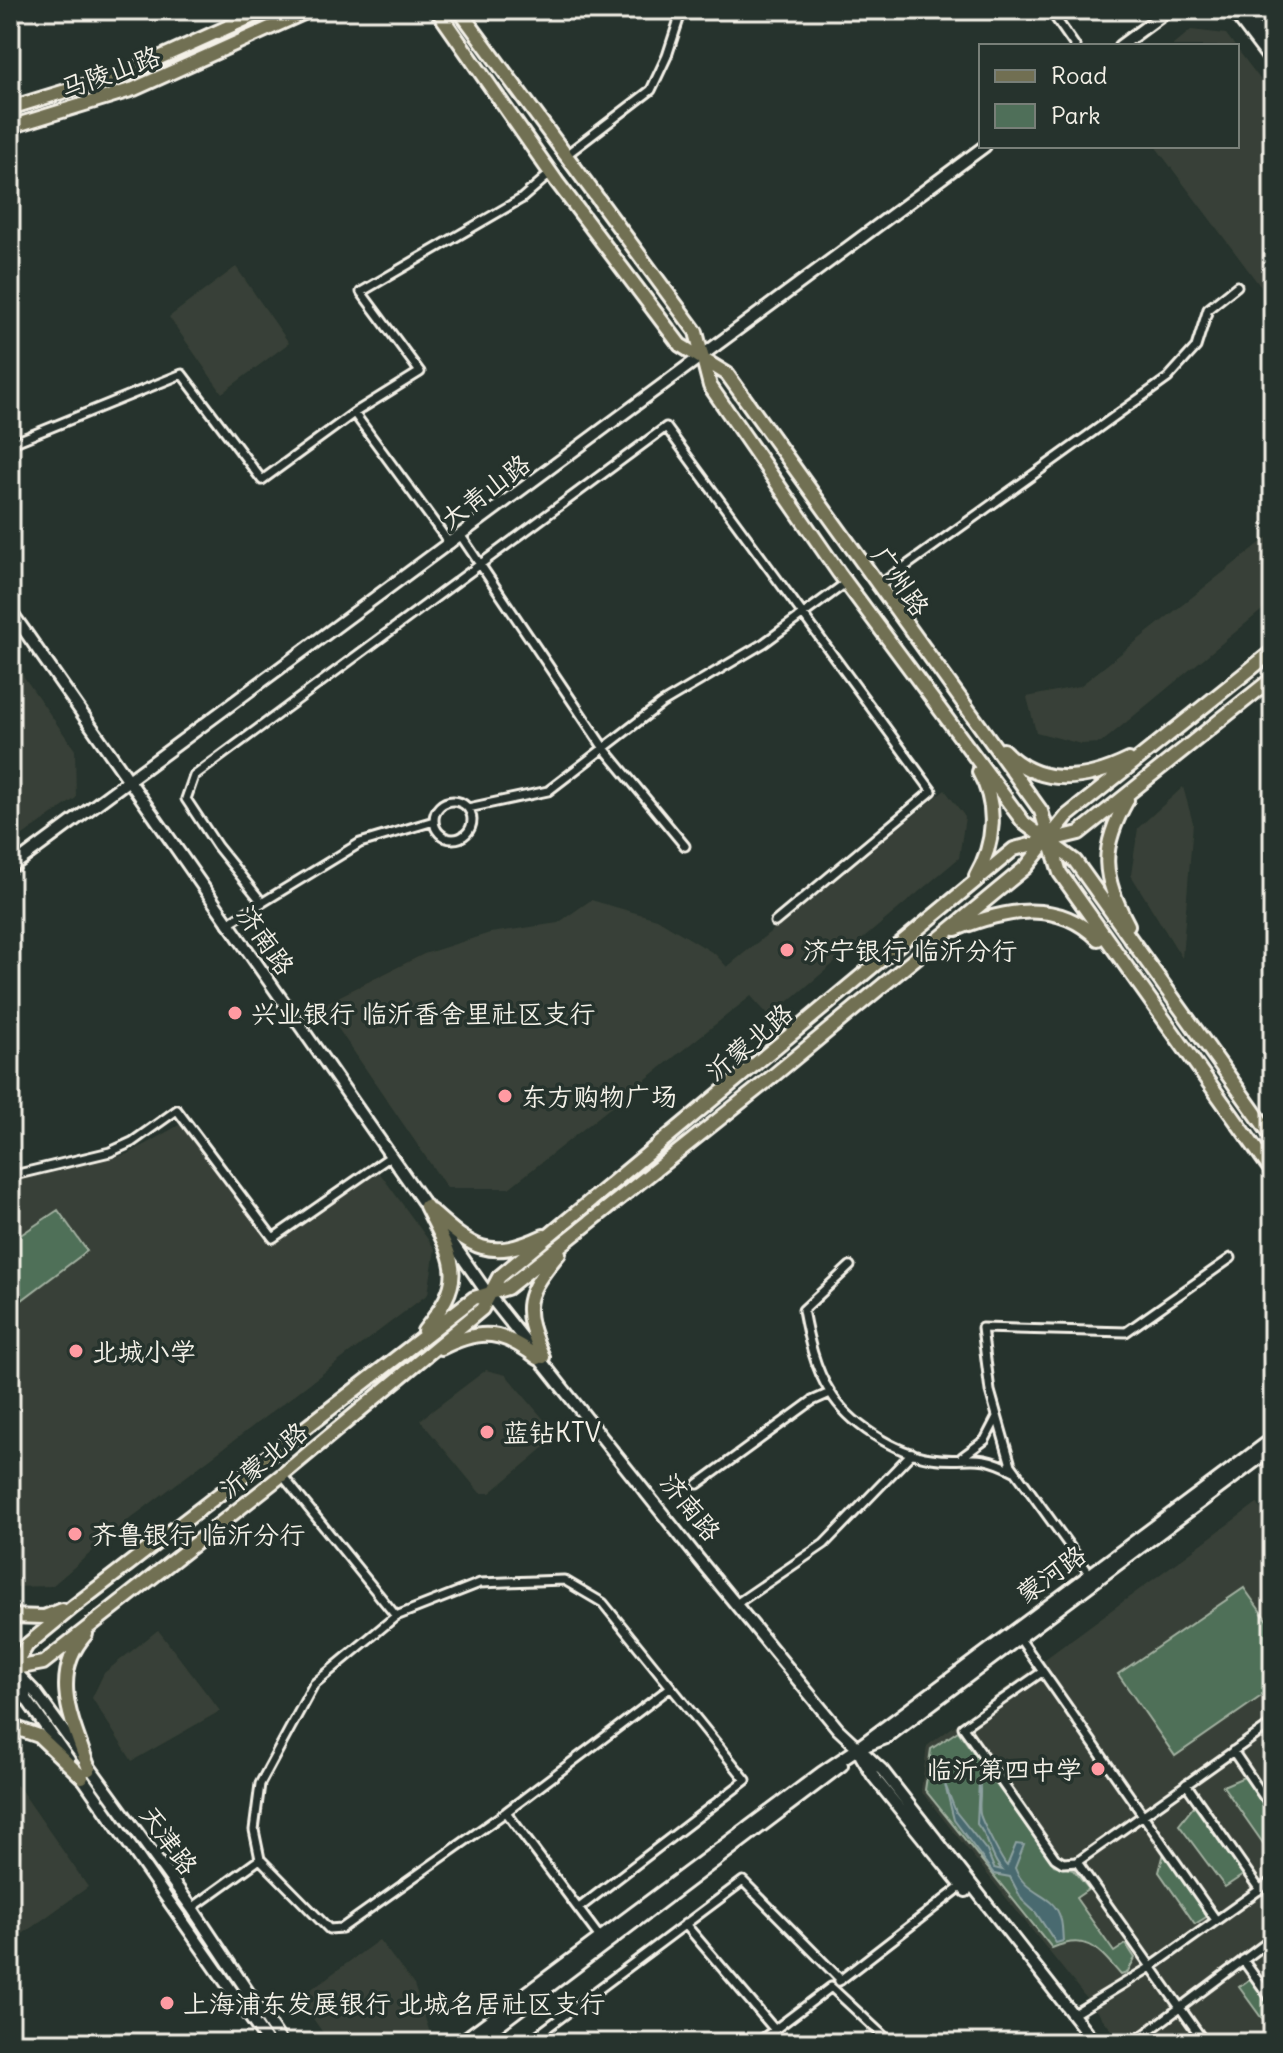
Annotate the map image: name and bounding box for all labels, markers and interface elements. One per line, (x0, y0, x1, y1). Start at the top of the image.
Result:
street label: 马陵山路 (55, 39, 165, 105)
legend (979, 44, 1239, 148)
text: Road (1051, 60, 1107, 90)
text: Park (1051, 100, 1101, 130)
street label: 大青山路 (434, 447, 536, 535)
street label: 广州路 (865, 540, 937, 622)
street label: 济南路 (230, 899, 302, 981)
place label: 济宁银行 临沂分行 (803, 934, 1017, 967)
marker: 济宁银行 临沂分行 (778, 941, 796, 959)
street label: 沂蒙北路 (699, 996, 799, 1088)
place label: 兴业银行 临沂香舍里社区支行 (251, 997, 595, 1030)
marker: 兴业银行 临沂香舍里社区支行 (226, 1004, 244, 1022)
place label: 东方购物广场 (521, 1080, 677, 1113)
marker: 东方购物广场 (496, 1087, 514, 1105)
place label: 北城小学 (92, 1335, 196, 1368)
marker: 北城小学 (67, 1342, 85, 1360)
street label: 沂蒙北路 (212, 1414, 314, 1506)
place label: 蓝钻KTV (503, 1416, 601, 1449)
marker: 蓝钻KTV (478, 1423, 496, 1441)
street label: 济南路 (654, 1466, 728, 1548)
place label: 齐鲁银行 临沂分行 (91, 1518, 305, 1551)
marker: 齐鲁银行 临沂分行 (66, 1525, 84, 1543)
street label: 蒙河路 (1010, 1538, 1092, 1610)
place label: 临沂第四中学 (926, 1753, 1082, 1786)
marker: 临沂第四中学 (1089, 1760, 1107, 1778)
street label: 天津路 (133, 1799, 205, 1881)
place label: 上海浦东发展银行 北城名居社区支行 (183, 1987, 605, 2020)
marker: 上海浦东发展银行 北城名居社区支行 (158, 1994, 176, 2012)

